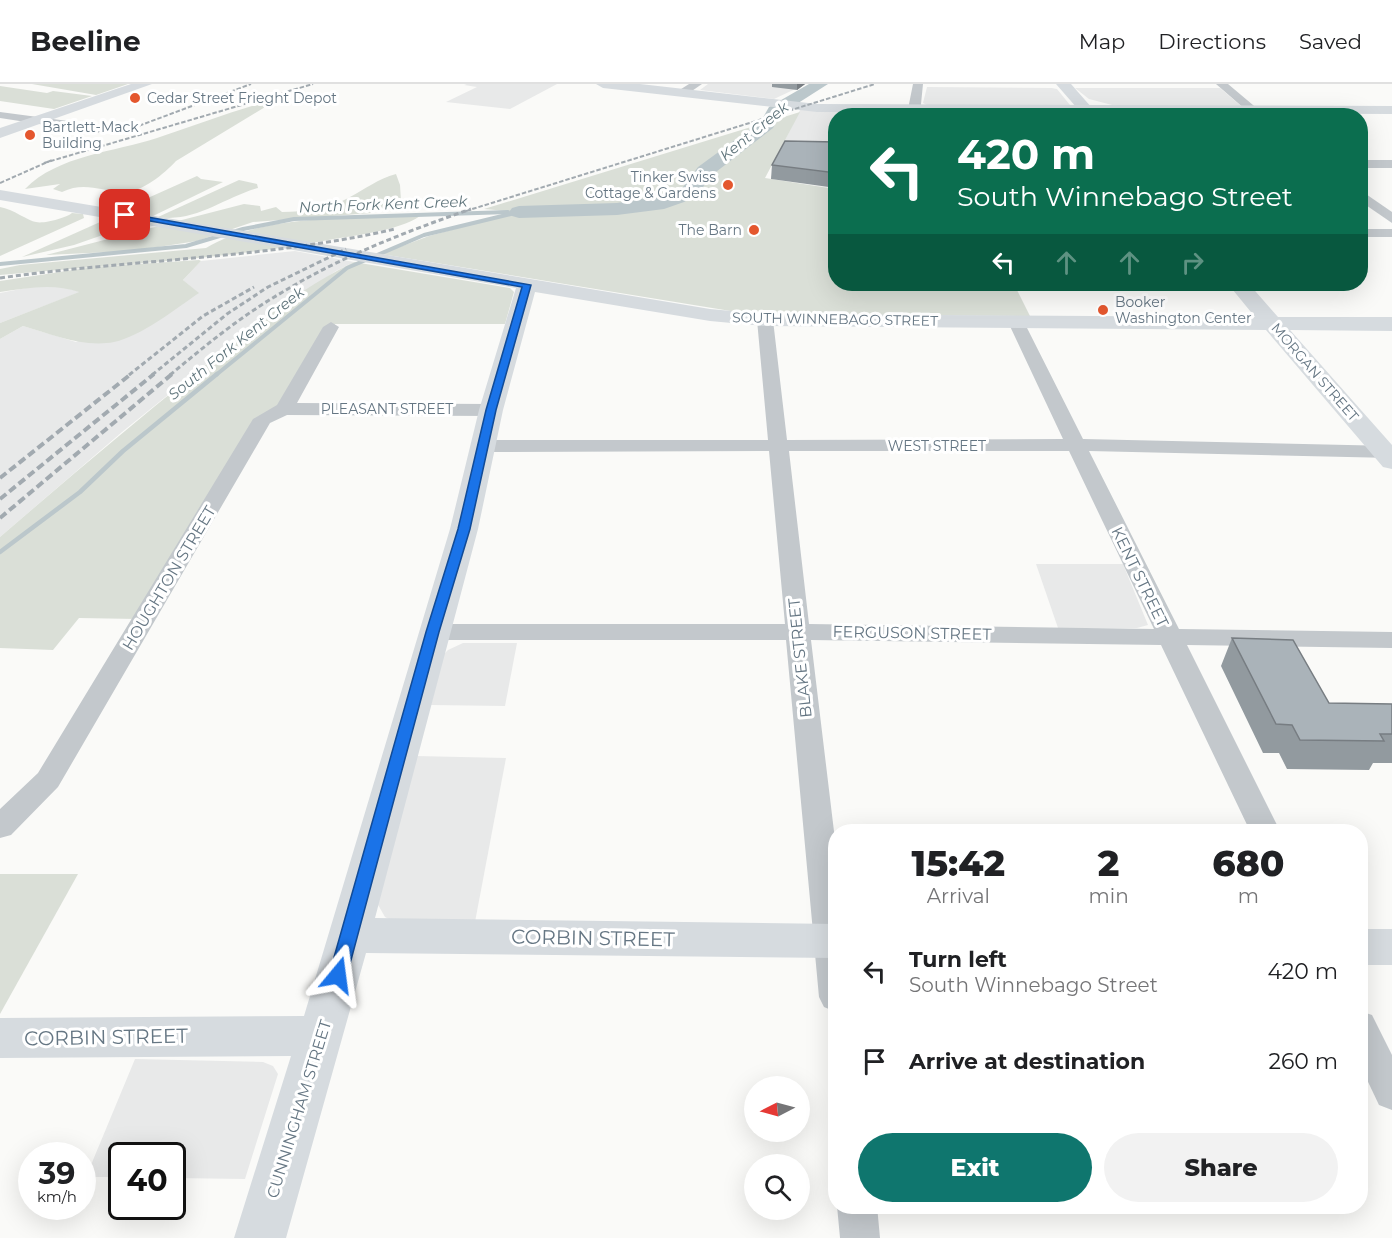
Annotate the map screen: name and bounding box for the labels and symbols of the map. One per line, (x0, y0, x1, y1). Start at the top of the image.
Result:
place label: Cedar Street Frieght Depot (147, 89, 337, 107)
marker: Cedar Street Frieght Depot (128, 91, 142, 105)
water label: Kent Creek (716, 97, 793, 165)
place label: Bartlett-Mack Building (42, 118, 139, 152)
marker: Bartlett-Mack Building (23, 128, 37, 142)
place label: Tinker Swiss Cottage & Gardens (585, 168, 716, 202)
marker: Tinker Swiss Cottage & Gardens (721, 178, 735, 192)
pin (99, 189, 150, 240)
water label: North Fork Kent Creek (298, 192, 469, 216)
place label: The Barn (679, 221, 742, 239)
marker: The Barn (747, 223, 761, 237)
water label: South Fork Kent Creek (164, 282, 309, 404)
place label: Booker Washington Center (1115, 293, 1252, 327)
marker: Booker Washington Center (1096, 303, 1110, 317)
street label: SOUTH WINNEBAGO STREET (732, 308, 938, 330)
street label: MORGAN STREET (1267, 319, 1363, 425)
street label: PLEASANT STREET (321, 400, 453, 418)
street label: WEST STREET (888, 437, 986, 455)
street label: HOUGHTON STREET (118, 502, 220, 654)
street label: KENT STREET (1107, 524, 1173, 631)
street label: BLAKE STREET (784, 596, 816, 719)
street label: FERGUSON STREET (832, 622, 992, 644)
street label: CORBIN STREET (511, 925, 676, 951)
position arrow (306, 943, 370, 1007)
street label: CUNNINGHAM STREET (263, 1017, 335, 1200)
street label: CORBIN STREET (24, 1024, 189, 1050)
north arrow (744, 1076, 810, 1142)
speed limit sign: 40 (108, 1142, 186, 1220)

